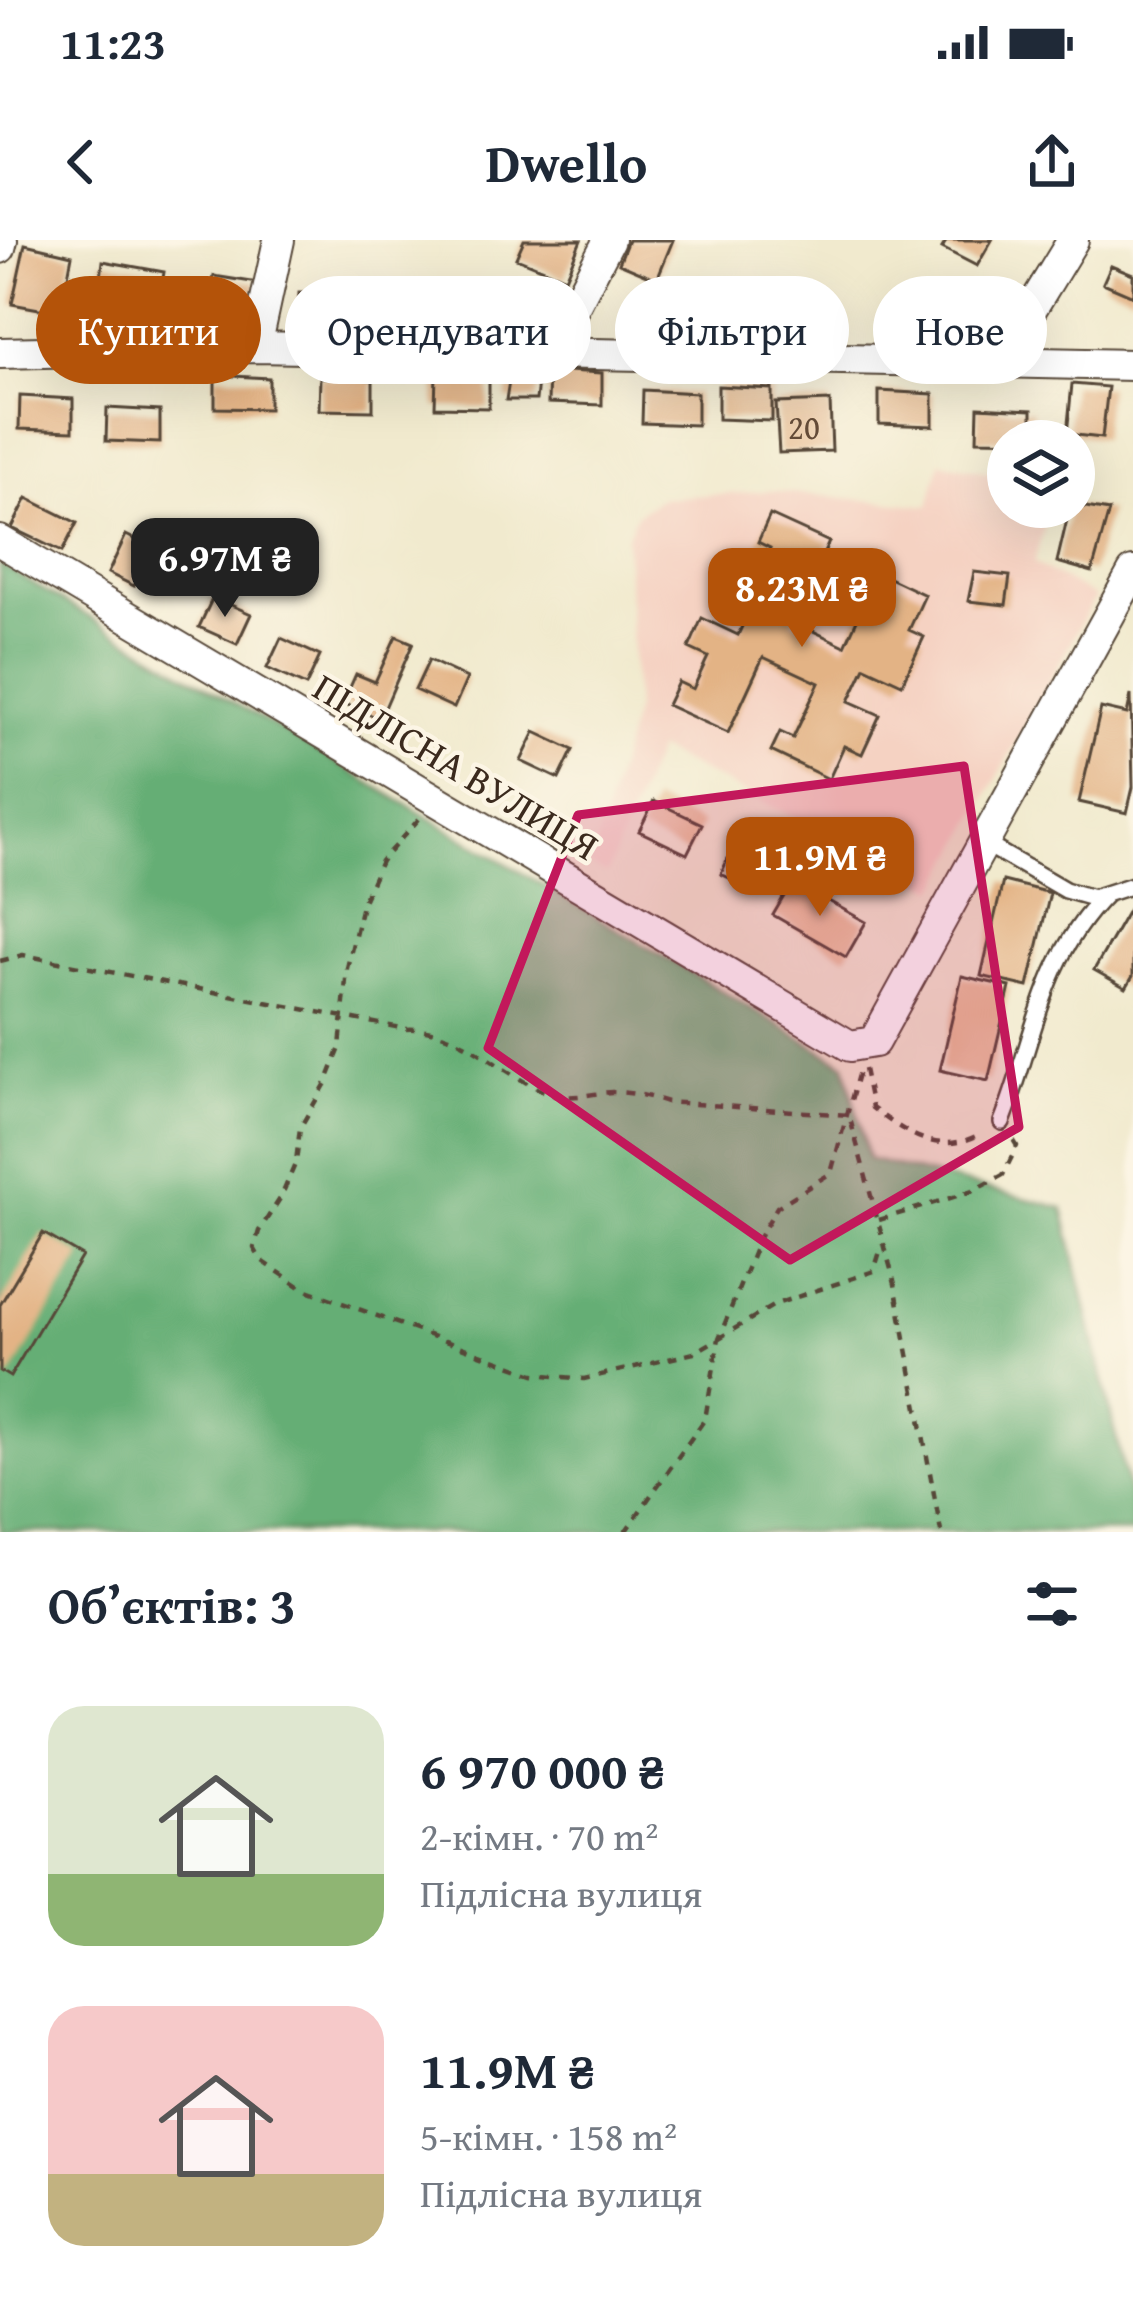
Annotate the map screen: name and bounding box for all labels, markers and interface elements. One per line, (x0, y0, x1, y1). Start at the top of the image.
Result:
text: 11:23 (60, 10, 166, 75)
text: Dwello (486, 123, 647, 202)
icon: back (48, 129, 114, 195)
icon: share (1019, 129, 1085, 195)
chip: Купити (36, 276, 261, 384)
chip: Орендувати (285, 276, 591, 384)
chip: Фільтри (615, 276, 849, 384)
chip: Нове (873, 276, 1047, 384)
house number: 20 (788, 403, 820, 451)
map controls (987, 420, 1095, 528)
button: layers (987, 420, 1095, 528)
pin: 6.97M ₴ (114, 518, 336, 620)
text: 6.97M ₴ (158, 528, 292, 585)
pin: 8.23M ₴ (691, 548, 913, 650)
text: 8.23M ₴ (735, 558, 869, 615)
street label: ПІДЛІСНА ВУЛИЦЯ (303, 658, 610, 873)
pin: 11.9M ₴ (709, 817, 931, 919)
text: 11.9M ₴ (753, 827, 887, 884)
text: Об’єктів: 3 (48, 1567, 296, 1642)
icon: filters (1019, 1571, 1085, 1637)
text: 6 970 000 ₴ (420, 1732, 665, 1807)
icon: home (144, 1754, 288, 1898)
text: 2-кімн. · 70 m² (420, 1807, 658, 1864)
text: Підлісна вулиця (420, 1864, 702, 1921)
text: 11.9M ₴ (420, 2032, 595, 2107)
icon: home (144, 2054, 288, 2198)
text: 5-кімн. · 158 m² (420, 2107, 677, 2164)
text: Підлісна вулиця (420, 2164, 702, 2221)

